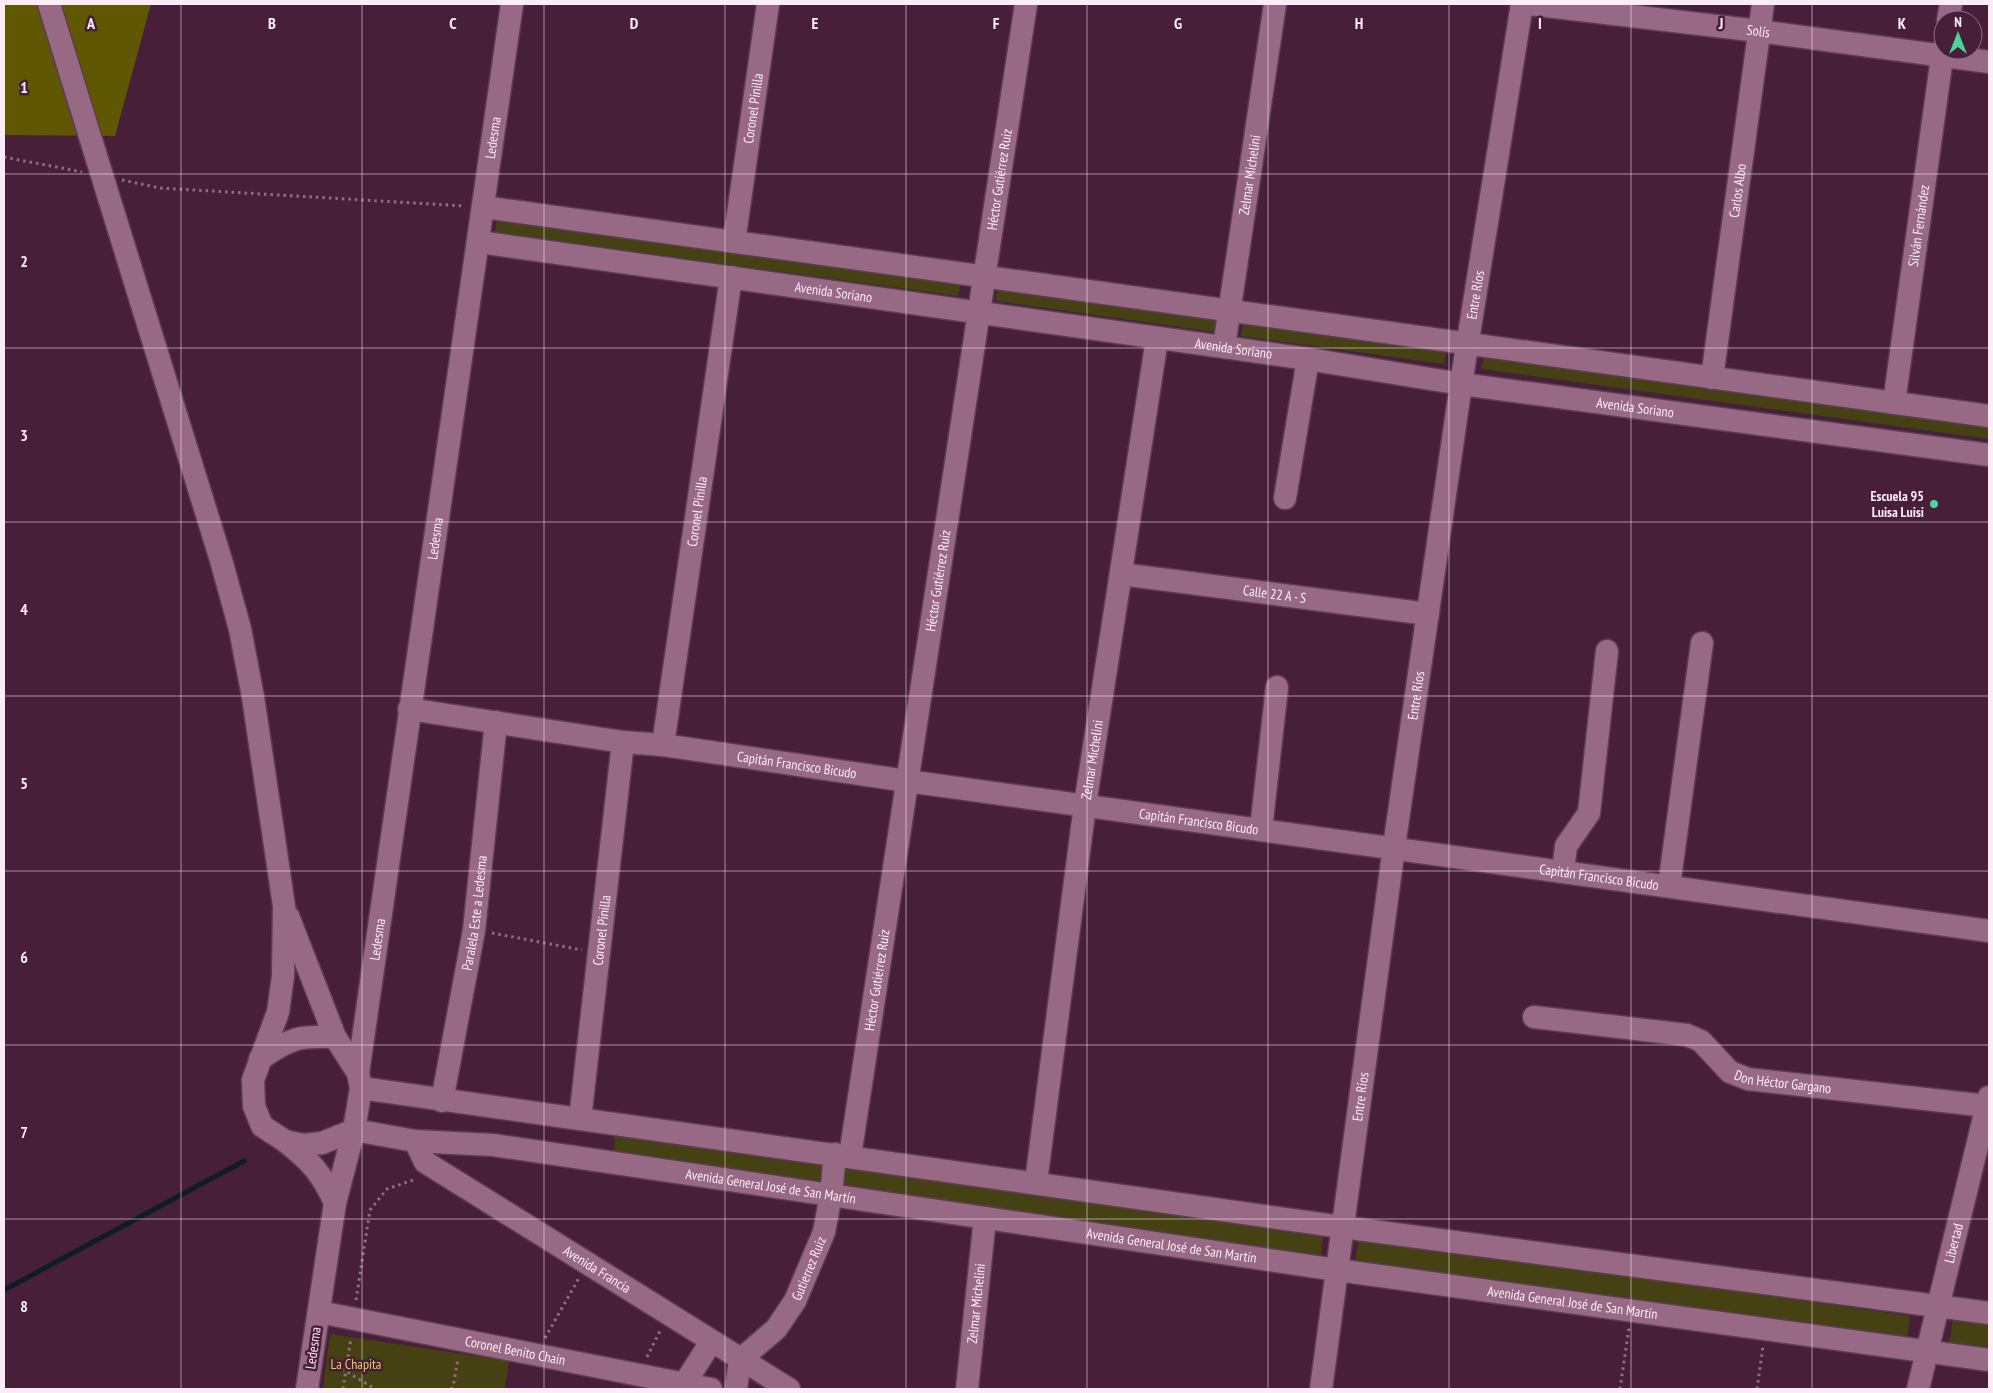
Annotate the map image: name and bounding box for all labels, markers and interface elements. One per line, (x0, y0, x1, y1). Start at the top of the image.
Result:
north arrow (1933, 10, 1983, 60)
text: A (86, 13, 96, 33)
text: B (268, 13, 276, 33)
text: C (449, 13, 457, 33)
text: D (630, 13, 639, 33)
text: E (812, 13, 819, 33)
text: F (993, 13, 1000, 33)
text: G (1174, 13, 1182, 33)
text: H (1355, 13, 1363, 33)
text: I (1538, 13, 1542, 33)
text: J (1718, 13, 1723, 33)
text: K (1898, 13, 1907, 33)
text: N (1954, 13, 1962, 31)
street label: Solís (1746, 21, 1771, 41)
street label: Coronel Pinilla (739, 72, 767, 145)
text: 1 (20, 77, 28, 97)
street label: Ledesma (481, 115, 505, 160)
street label: Héctor Gutiérrez Ruiz (983, 127, 1016, 231)
street label: Zelmar Michelini (1235, 134, 1264, 216)
street label: Carlos Albo (1725, 163, 1750, 219)
street label: Silván Fernández (1904, 184, 1933, 268)
text: 2 (20, 251, 28, 271)
street label: Entre Ríos (1463, 269, 1488, 321)
street label: Avenida Soriano (794, 278, 873, 306)
street label: Avenida Soriano (1194, 334, 1273, 363)
street label: Avenida Soriano (1595, 393, 1675, 422)
text: 3 (20, 425, 28, 445)
street label: Coronel Pinilla (683, 475, 711, 548)
place label: Escuela 95 Luisa Luisi (1871, 487, 1924, 521)
marker: Escuela 95 Luisa Luisi (1928, 498, 1940, 510)
street label: Ledesma (423, 516, 447, 561)
street label: Héctor Gutiérrez Ruiz (921, 529, 955, 633)
street label: Calle 22 A - S (1242, 581, 1307, 607)
text: 4 (20, 599, 28, 619)
street label: Entre Ríos (1403, 670, 1428, 721)
street label: Zelmar Michelini (1077, 718, 1107, 801)
street label: Capitán Francisco Bicudo (736, 747, 858, 782)
text: 5 (20, 773, 28, 793)
street label: Capitán Francisco Bicudo (1138, 804, 1260, 839)
street label: Paralela Este a Ledesma (458, 854, 491, 972)
street label: Capitán Francisco Bicudo (1538, 860, 1660, 894)
street label: Coronel Pinilla (589, 894, 614, 966)
street label: Ledesma (365, 917, 389, 962)
street label: Héctor Gutiérrez Ruiz (860, 928, 894, 1032)
text: 6 (20, 947, 28, 967)
street label: Don Héctor Gargano (1732, 1066, 1832, 1097)
street label: Entre Ríos (1348, 1071, 1373, 1122)
text: 7 (20, 1122, 28, 1142)
street label: Avenida General José de San Martín (685, 1165, 857, 1208)
street label: Libertad (1940, 1221, 1967, 1265)
street label: Avenida General José de San Martín (1085, 1224, 1258, 1267)
street label: Gutierrez Ruiz (787, 1234, 830, 1303)
street label: Avenida Francia (560, 1241, 634, 1297)
street label: Zelmar Michelini (963, 1262, 989, 1345)
street label: Avenida General José de San Martín (1486, 1282, 1659, 1323)
text: 8 (20, 1296, 28, 1316)
street label: Ledesma (301, 1326, 325, 1370)
street label: Coronel Benito Chain (463, 1332, 567, 1369)
park label: La Chapita (331, 1355, 381, 1373)

